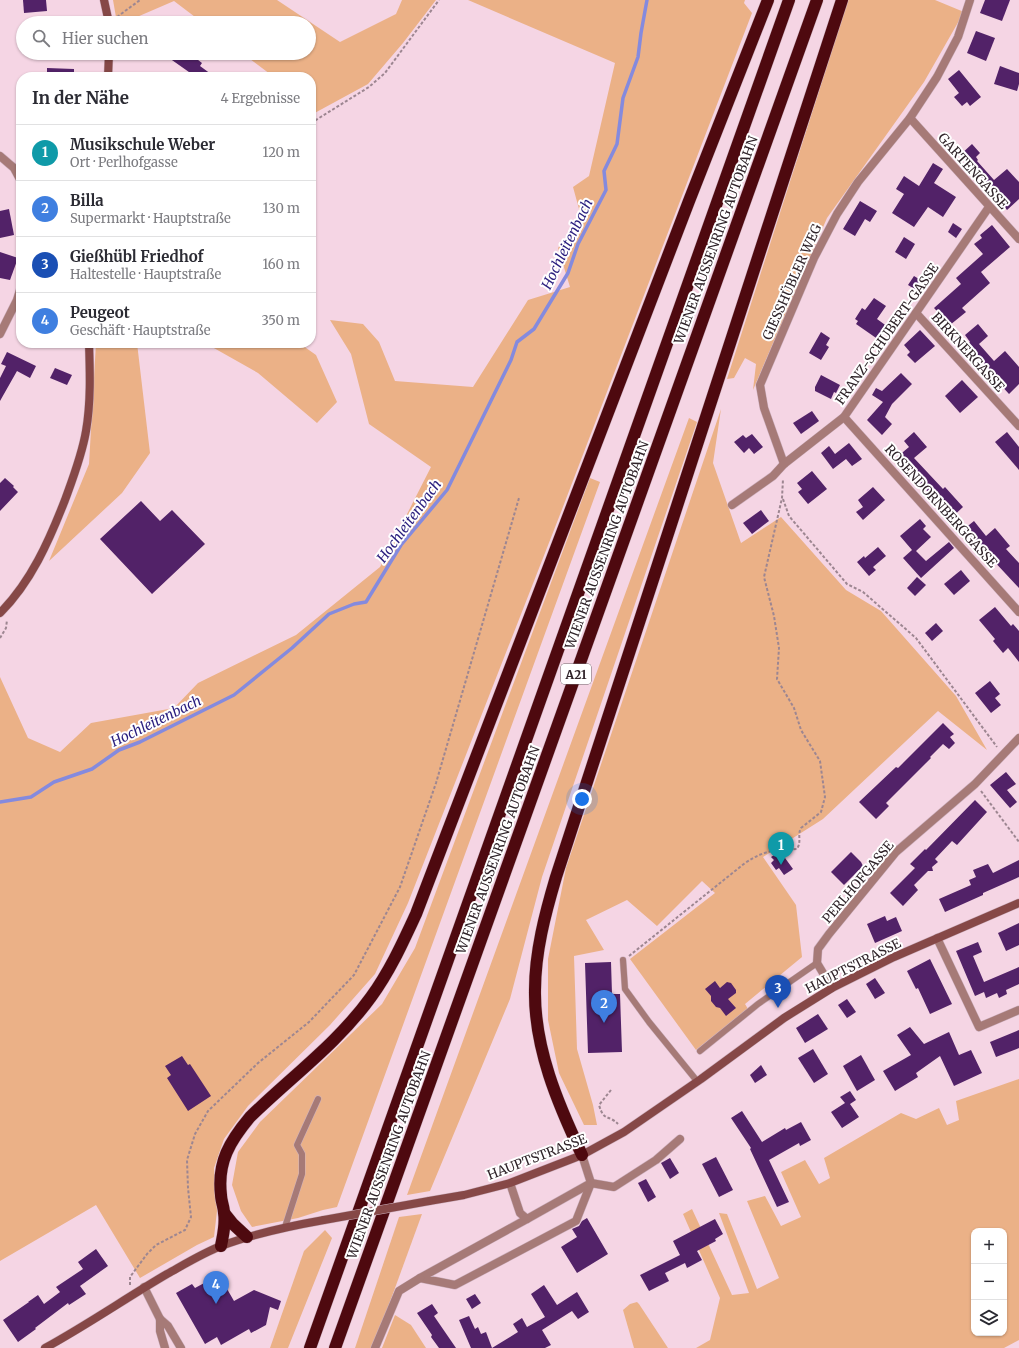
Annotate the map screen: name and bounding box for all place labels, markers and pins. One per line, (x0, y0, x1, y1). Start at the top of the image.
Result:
pin: 1 (768, 832, 794, 865)
pin: 3 (765, 975, 791, 1008)
pin: 2 (591, 990, 617, 1023)
pin: 4 (203, 1271, 229, 1304)

